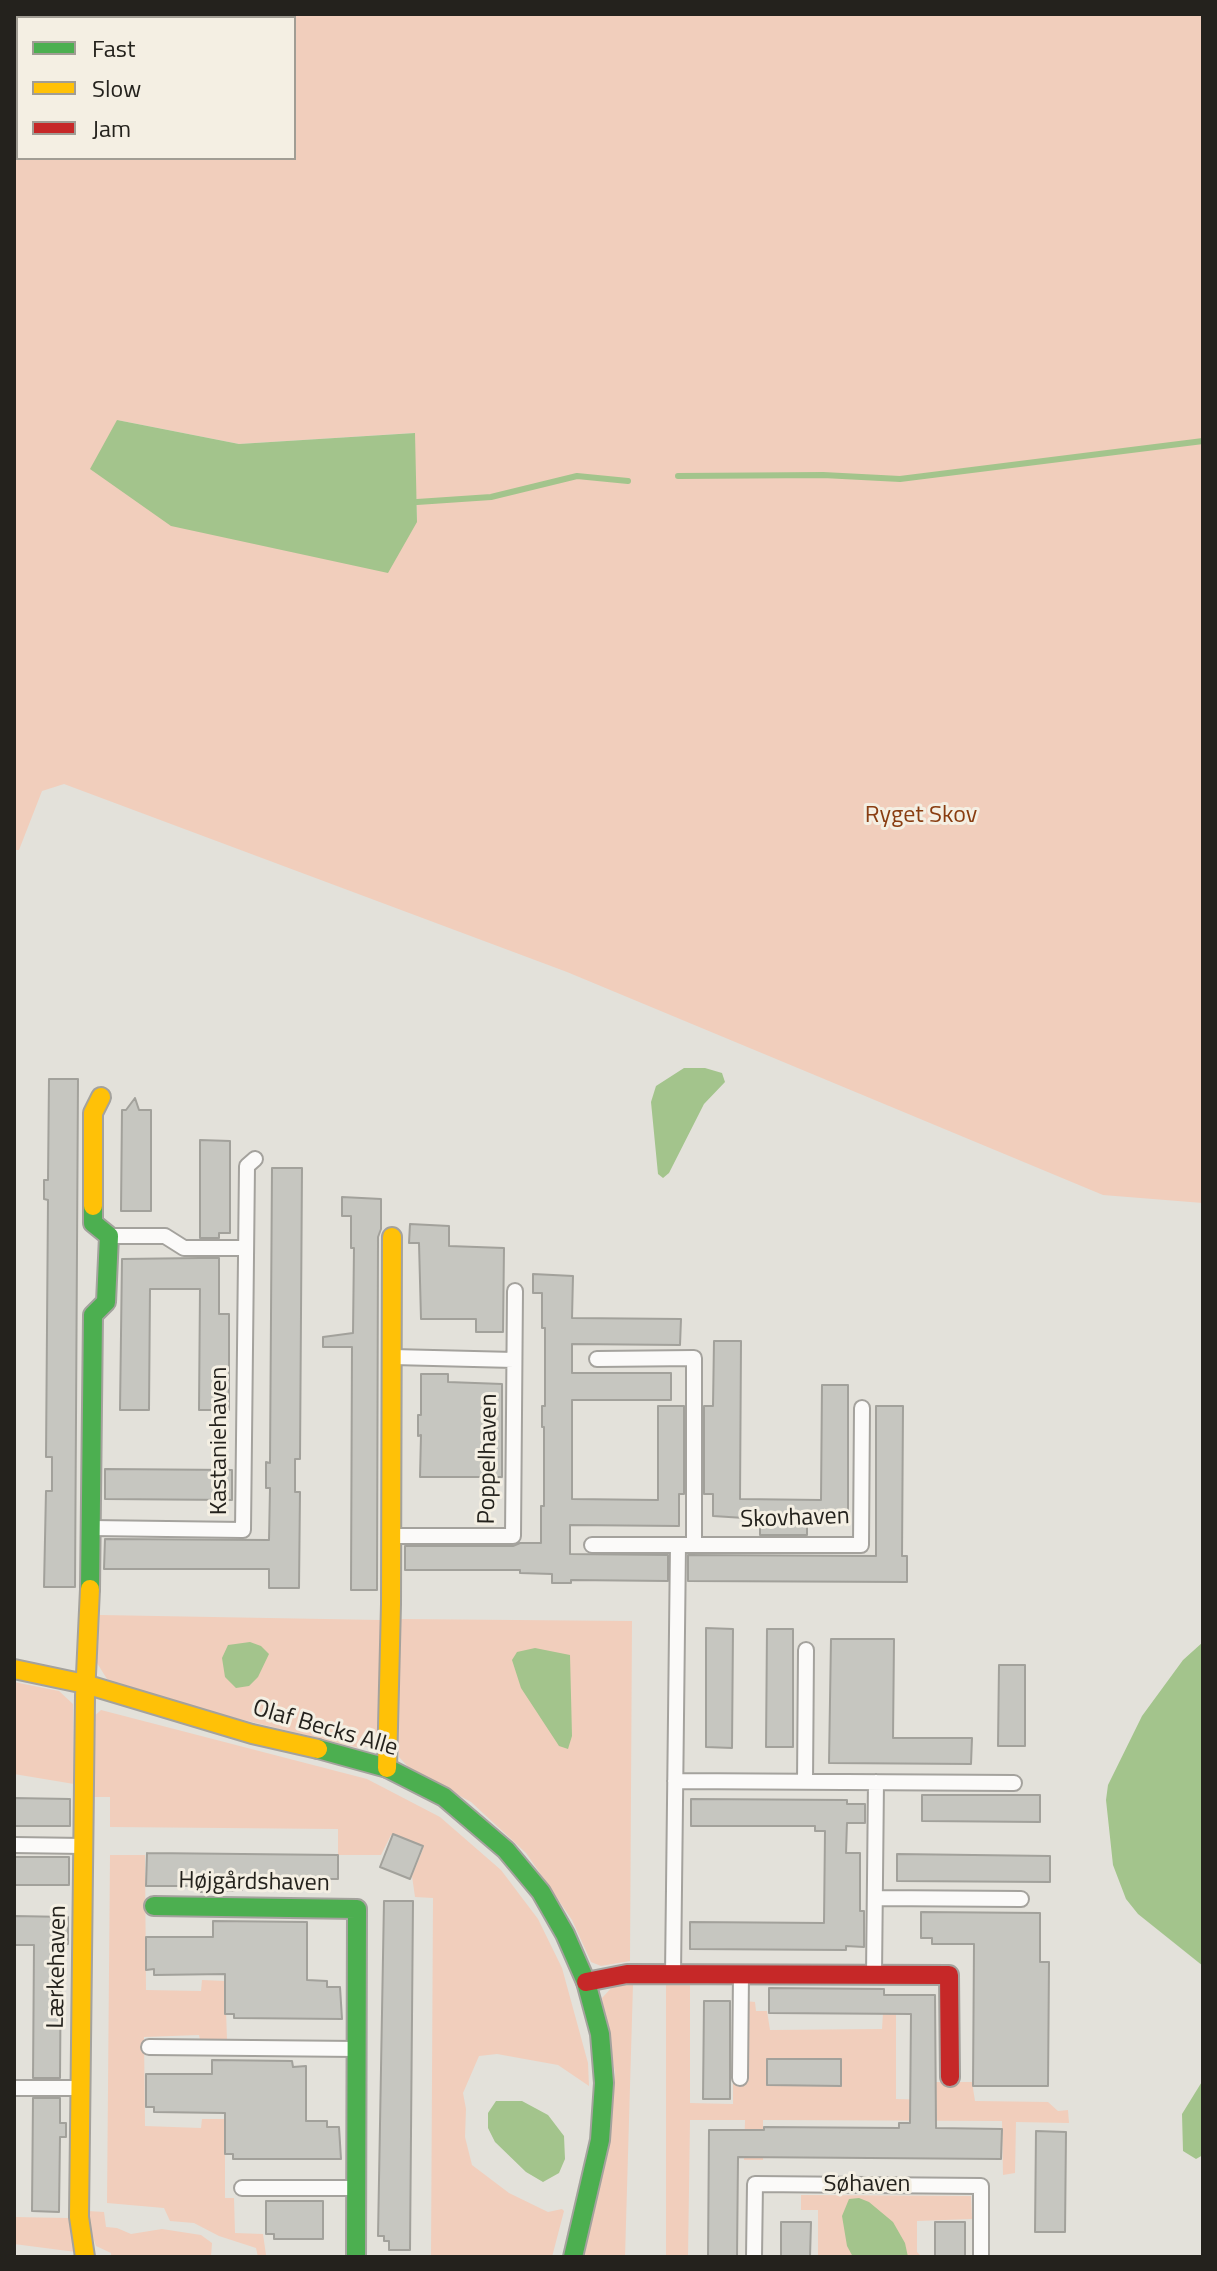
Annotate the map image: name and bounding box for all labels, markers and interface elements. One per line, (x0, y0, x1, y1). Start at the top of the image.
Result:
legend (16, 16, 296, 160)
text: Fast (92, 30, 135, 66)
text: Slow (92, 70, 141, 106)
text: Jam (92, 110, 131, 146)
park label: Ryget Skov (865, 802, 977, 830)
street label: Kastaniehaven (206, 1367, 234, 1515)
street label: Poppelhaven (473, 1393, 505, 1525)
street label: Skovhaven (740, 1503, 850, 1535)
street label: Olaf Becks Alle (249, 1695, 401, 1763)
street label: Højgårdshaven (178, 1867, 330, 1899)
street label: Lærkehaven (43, 1905, 73, 2029)
street label: Søhaven (824, 2171, 910, 2199)

